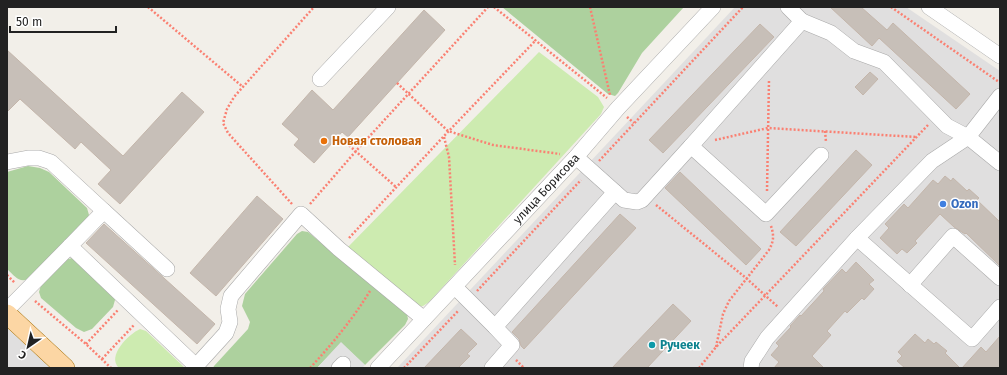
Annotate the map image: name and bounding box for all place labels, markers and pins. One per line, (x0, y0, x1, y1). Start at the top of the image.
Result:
place label: Новая столовая (332, 134, 421, 148)
marker: Новая столовая (319, 136, 329, 146)
place label: Ozon (951, 197, 979, 211)
marker: Ozon (938, 199, 948, 209)
place label: Ручеек (660, 338, 700, 352)
marker: Ручеек (647, 340, 657, 350)

